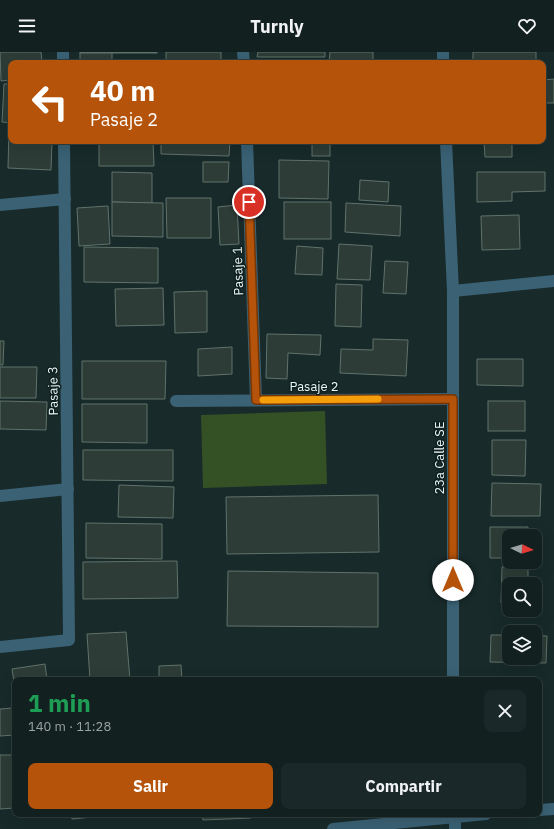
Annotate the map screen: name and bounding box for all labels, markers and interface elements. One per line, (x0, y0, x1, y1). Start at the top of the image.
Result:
icon: menu (16, 15, 38, 37)
text: Turnly (250, 15, 304, 38)
icon: heart (516, 15, 538, 37)
text: 40 m (90, 72, 155, 109)
icon: left (24, 76, 76, 128)
text: Pasaje 2 (90, 108, 158, 131)
pin (232, 185, 266, 219)
icon: arrive (238, 191, 260, 213)
street label: Pasaje 1 (229, 246, 247, 296)
street label: Pasaje 3 (44, 366, 62, 416)
street label: Pasaje 2 (289, 378, 339, 395)
street label: 23a Calle SE (431, 422, 448, 494)
north arrow (502, 529, 542, 569)
map controls (502, 529, 542, 665)
position arrow (432, 559, 474, 601)
button: search (502, 577, 542, 617)
button: layers (502, 625, 542, 665)
text: 1 min (28, 687, 91, 719)
button: close (484, 690, 526, 732)
text: 140 m · 11:28 (28, 718, 111, 735)
button: Salir (28, 763, 273, 809)
button: Compartir (281, 763, 526, 809)

